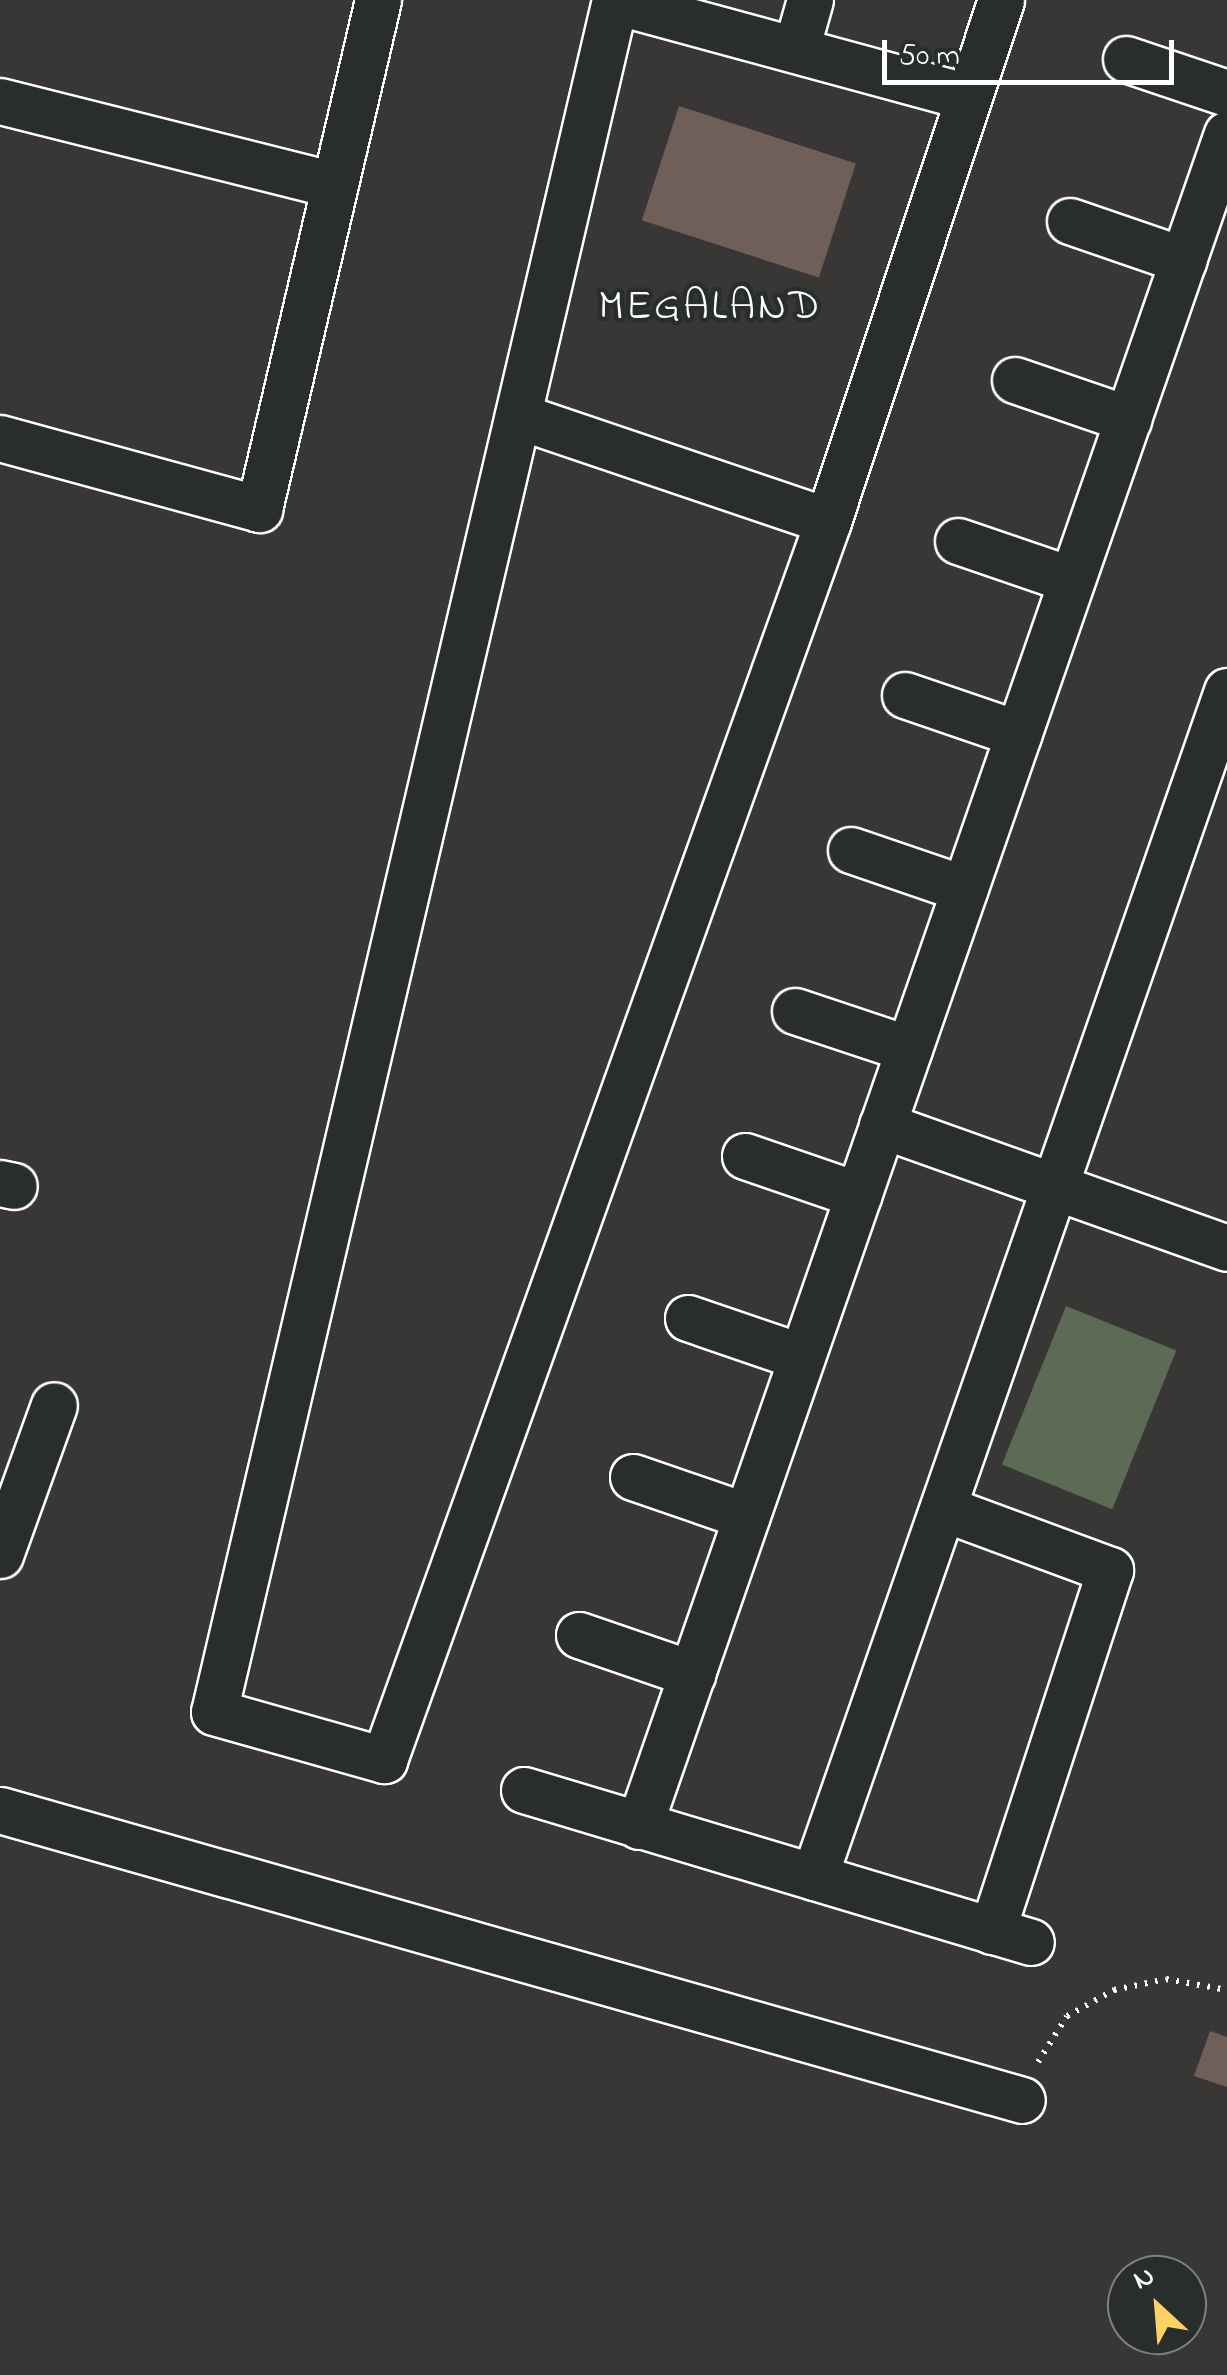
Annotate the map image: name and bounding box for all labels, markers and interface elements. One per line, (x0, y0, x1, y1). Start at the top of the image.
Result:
scale bar (887, 20, 1180, 82)
text: 50 m (899, 35, 960, 79)
district label: MEGALAND (598, 283, 822, 333)
north arrow (1107, 2255, 1207, 2355)
text: N (1127, 2257, 1162, 2302)

